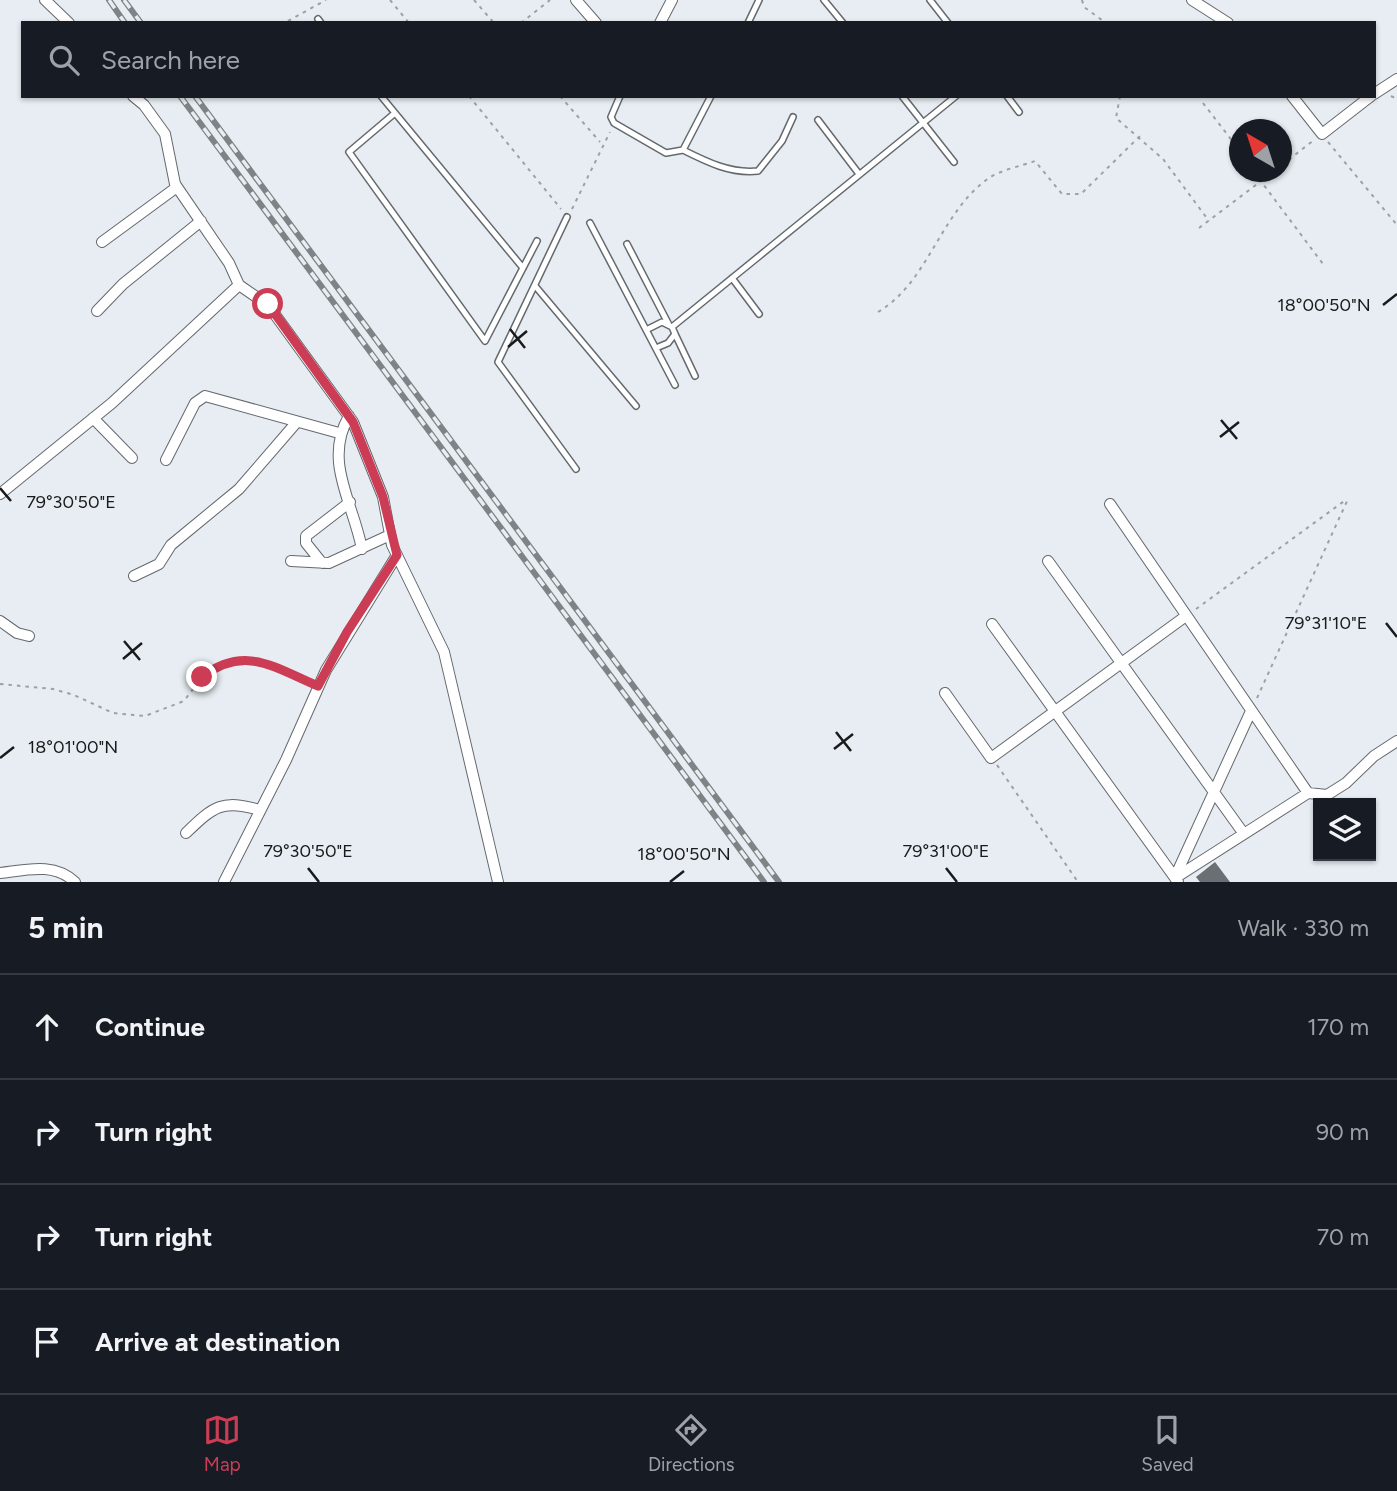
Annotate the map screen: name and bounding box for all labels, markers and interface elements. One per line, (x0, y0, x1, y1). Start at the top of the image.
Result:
search box (21, 21, 1376, 98)
icon: search (45, 41, 83, 79)
text: Search here (101, 44, 240, 76)
north arrow (1229, 119, 1292, 182)
route start (252, 288, 283, 319)
text: 18°00'50"N (1277, 294, 1371, 316)
text: 79°30'50"E (26, 491, 116, 513)
text: 79°31'10"E (1285, 612, 1367, 634)
route end (186, 661, 217, 692)
text: 18°01'00"N (28, 736, 118, 758)
map controls (1313, 798, 1376, 861)
button: layers (1313, 798, 1376, 861)
text: 79°30'50"E (263, 840, 353, 862)
text: 79°31'00"E (903, 840, 989, 862)
text: 18°00'50"N (637, 843, 731, 865)
text: 5 min (28, 909, 104, 946)
text: Walk · 330 m (1238, 914, 1369, 942)
icon: ahead (28, 1008, 66, 1046)
text: Continue (95, 1011, 205, 1043)
text: 170 m (1307, 1013, 1369, 1041)
icon: right (28, 1113, 66, 1151)
text: Turn right (95, 1116, 212, 1148)
text: 90 m (1316, 1118, 1369, 1146)
icon: right (28, 1218, 66, 1256)
text: Turn right (95, 1221, 212, 1253)
text: 70 m (1317, 1223, 1369, 1251)
icon: arrive (28, 1323, 66, 1361)
text: Arrive at destination (95, 1326, 340, 1358)
tab: Map (203, 1411, 241, 1476)
tab: Directions (648, 1411, 735, 1476)
tab: Saved (1141, 1411, 1194, 1476)

